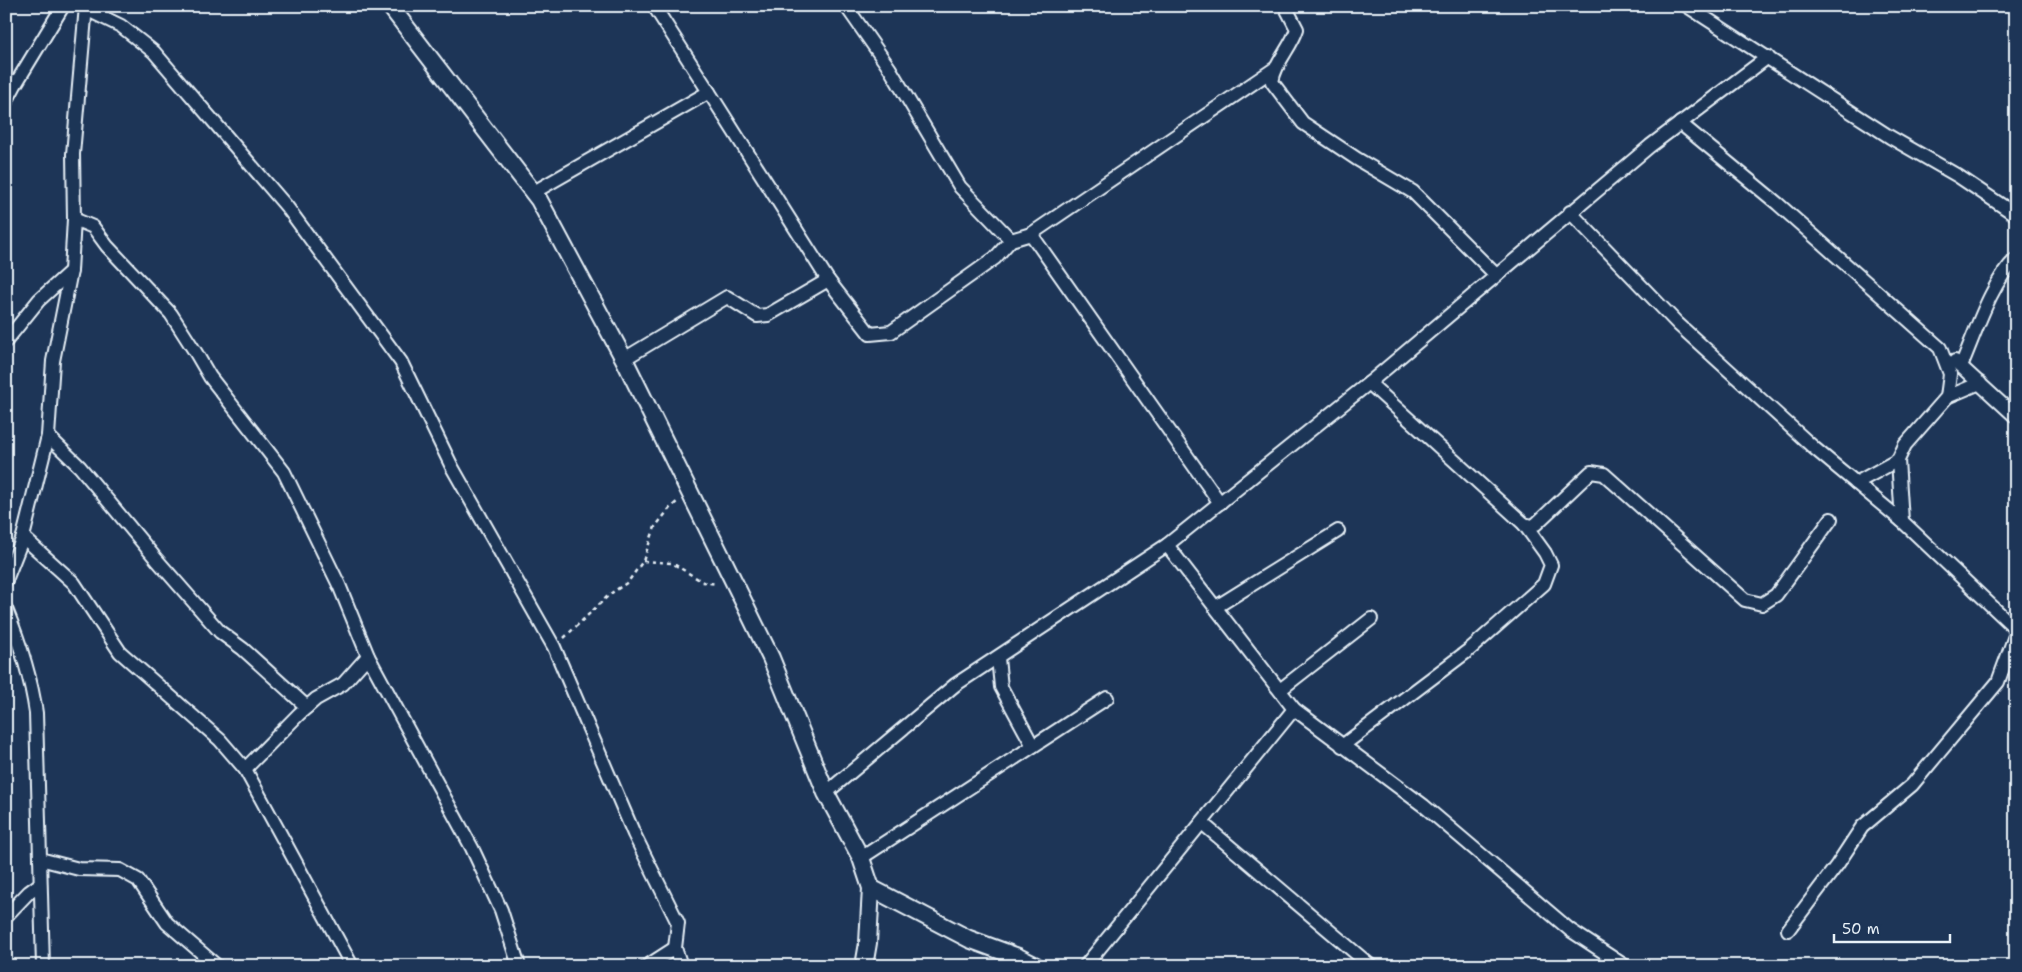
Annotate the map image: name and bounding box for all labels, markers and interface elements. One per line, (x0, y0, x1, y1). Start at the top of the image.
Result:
scale bar (1834, 912, 1951, 944)
text: 50 m (1842, 919, 1880, 939)

